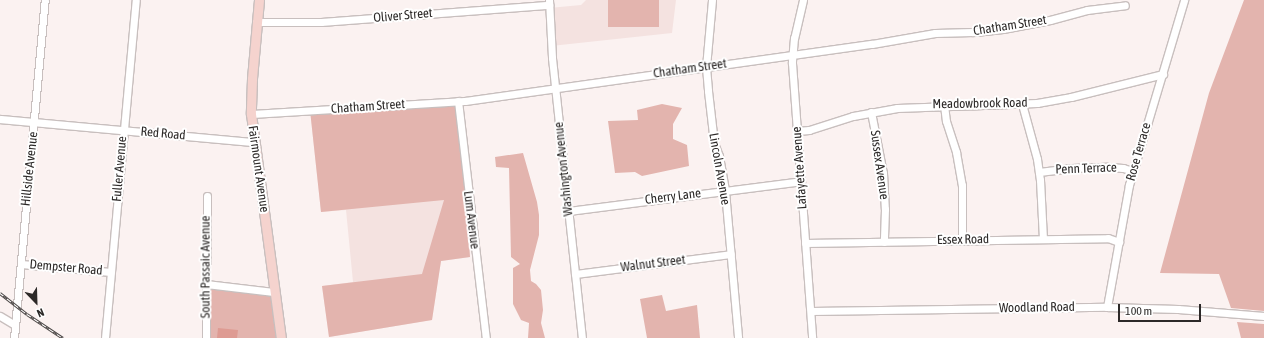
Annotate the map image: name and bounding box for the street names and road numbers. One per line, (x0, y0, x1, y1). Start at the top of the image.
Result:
street label: Oliver Street (373, 6, 433, 26)
street label: Chatham Street (972, 13, 1048, 39)
street label: Chatham Street (652, 56, 728, 82)
street label: Meadowbrook Road (932, 95, 1028, 113)
street label: Chatham Street (331, 97, 405, 117)
street label: Washington Avenue (551, 121, 577, 217)
street label: Rose Terrace (1123, 121, 1155, 183)
street label: Red Road (140, 124, 186, 144)
street label: Fairmount Avenue (244, 125, 272, 213)
street label: Lafayette Avenue (789, 126, 811, 210)
street label: Sussex Avenue (866, 129, 892, 201)
street label: Hillside Avenue (18, 131, 42, 207)
street label: Lincoln Avenue (705, 132, 733, 206)
street label: Fuller Avenue (109, 136, 131, 202)
street label: Penn Terrace (1055, 160, 1117, 178)
street label: Cherry Lane (644, 186, 702, 208)
street label: Lum Avenue (460, 190, 482, 250)
street label: South Passaic Avenue (198, 216, 214, 318)
street label: Essex Road (937, 232, 989, 248)
street label: Walnut Street (620, 252, 686, 276)
street label: Dempster Road (29, 257, 103, 279)
street label: Woodland Road (999, 300, 1075, 316)

